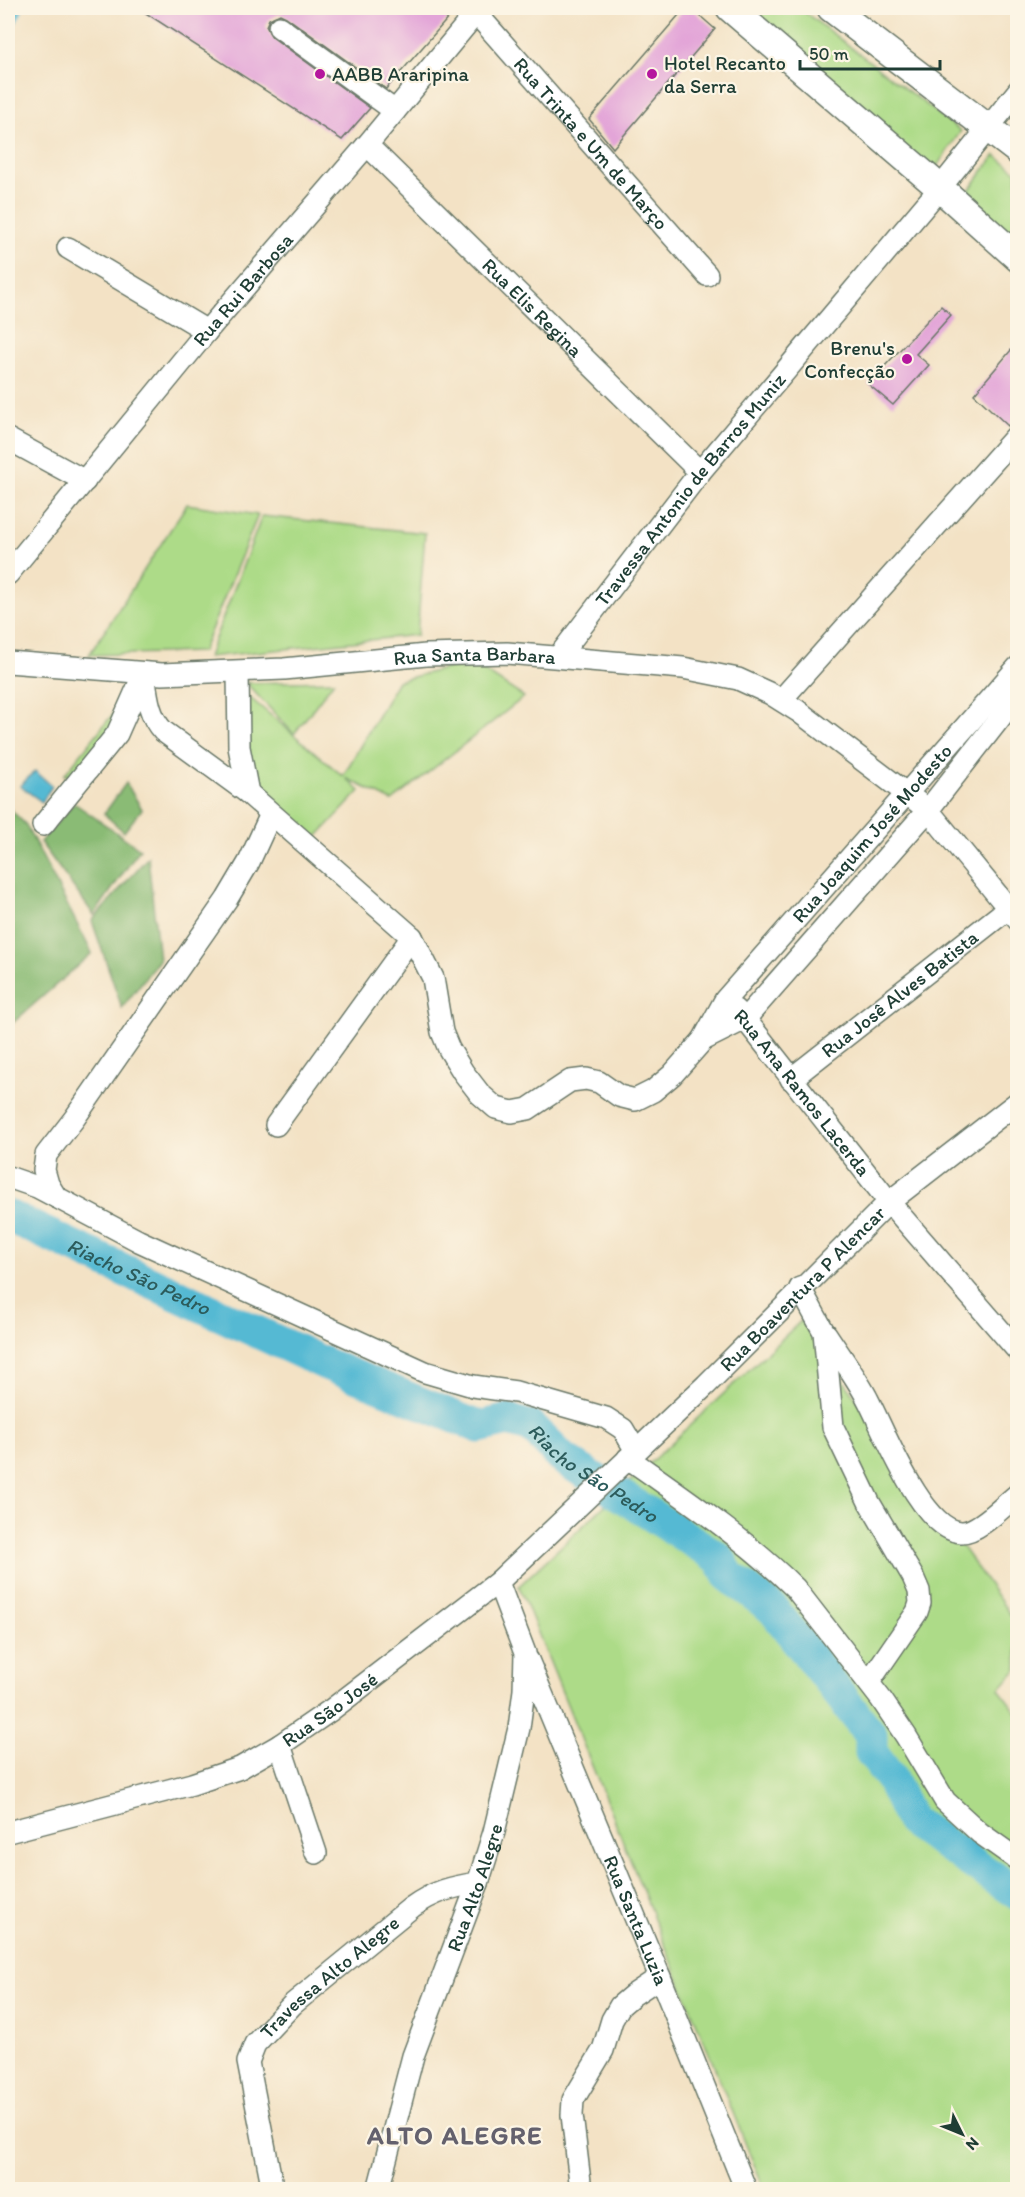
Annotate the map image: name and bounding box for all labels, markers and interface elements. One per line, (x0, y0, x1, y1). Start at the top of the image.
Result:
scale bar (800, 33, 940, 71)
text: 50 m (809, 43, 849, 65)
place label: Hotel Recanto da Serra (664, 51, 786, 98)
street label: Rua Trinta e Um de Março (509, 52, 673, 235)
place label: AABB Araripina (332, 62, 469, 86)
marker: AABB Araripina (313, 67, 327, 81)
marker: Hotel Recanto da Serra (645, 67, 659, 81)
street label: Rua Rui Barbosa (188, 227, 298, 351)
street label: Rua Elis Regina (477, 253, 588, 363)
place label: Brenu's Confecção (804, 336, 895, 383)
marker: Brenu's Confecção (900, 352, 914, 366)
street label: Travessa Antonio de Barros Muniz (590, 367, 791, 611)
street label: Rua Santa Barbara (392, 641, 557, 670)
street label: Rua Joaquim José Modesto (787, 739, 957, 928)
street label: Rua Josê Alves Batista (816, 925, 983, 1063)
street label: Rua Ana Ramos Lacerda (729, 1003, 876, 1181)
street label: Rua Boaventura P Alencar (715, 1201, 890, 1376)
water label: Riacho São Pedro (63, 1232, 215, 1321)
water label: Riacho São Pedro (523, 1418, 664, 1529)
street label: Rua São José (277, 1667, 382, 1752)
street label: Rua Alto Alegre (441, 1821, 508, 1955)
street label: Rua Santa Luzia (599, 1852, 674, 1989)
street label: Travessa Alto Alegre (255, 1911, 404, 2043)
north arrow (932, 2104, 992, 2164)
district label: ALTO ALEGRE (366, 2119, 543, 2151)
text: N (962, 2133, 983, 2154)

